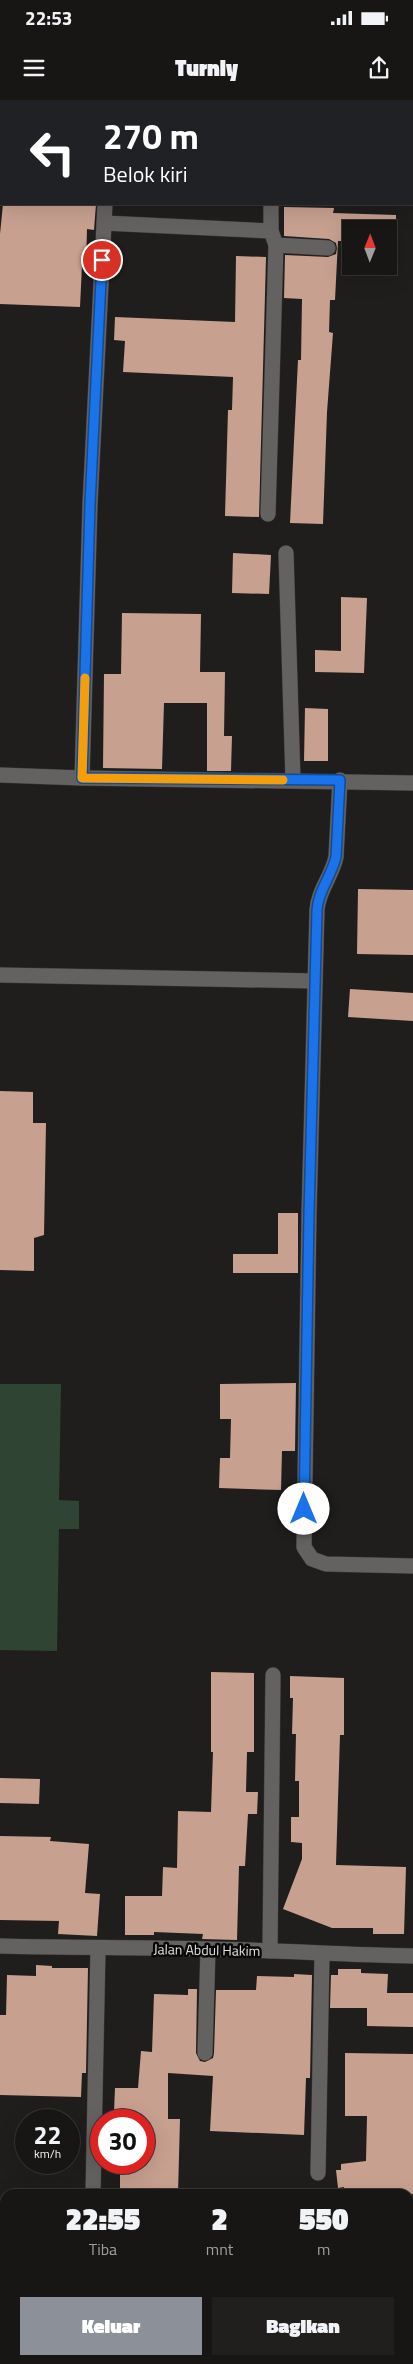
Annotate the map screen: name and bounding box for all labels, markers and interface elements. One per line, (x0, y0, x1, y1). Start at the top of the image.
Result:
text: 22:53 (25, 3, 72, 32)
text: Turnly (175, 51, 238, 85)
icon: menu (20, 54, 48, 82)
icon: share (365, 54, 393, 82)
text: 270 m (103, 109, 199, 163)
icon: left (20, 120, 85, 185)
text: Belok kiri (103, 157, 188, 191)
north arrow (342, 220, 398, 275)
map controls (342, 220, 397, 275)
pin (81, 239, 123, 281)
icon: arrive (88, 246, 116, 274)
position arrow (277, 1482, 329, 1534)
street label: Jalan Abdul Hakim (153, 1938, 261, 1961)
speed limit sign: 30 (90, 2109, 155, 2174)
text: 22 (33, 2116, 62, 2154)
text: km/h (34, 2144, 61, 2163)
text: 22:55 (66, 2196, 140, 2242)
text: 2 (211, 2196, 228, 2242)
text: 550 (299, 2196, 348, 2242)
text: Tiba (89, 2237, 117, 2261)
text: mnt (206, 2237, 233, 2261)
text: m (317, 2237, 330, 2261)
button: Keluar (20, 2297, 202, 2355)
button: Bagikan (212, 2297, 394, 2355)

